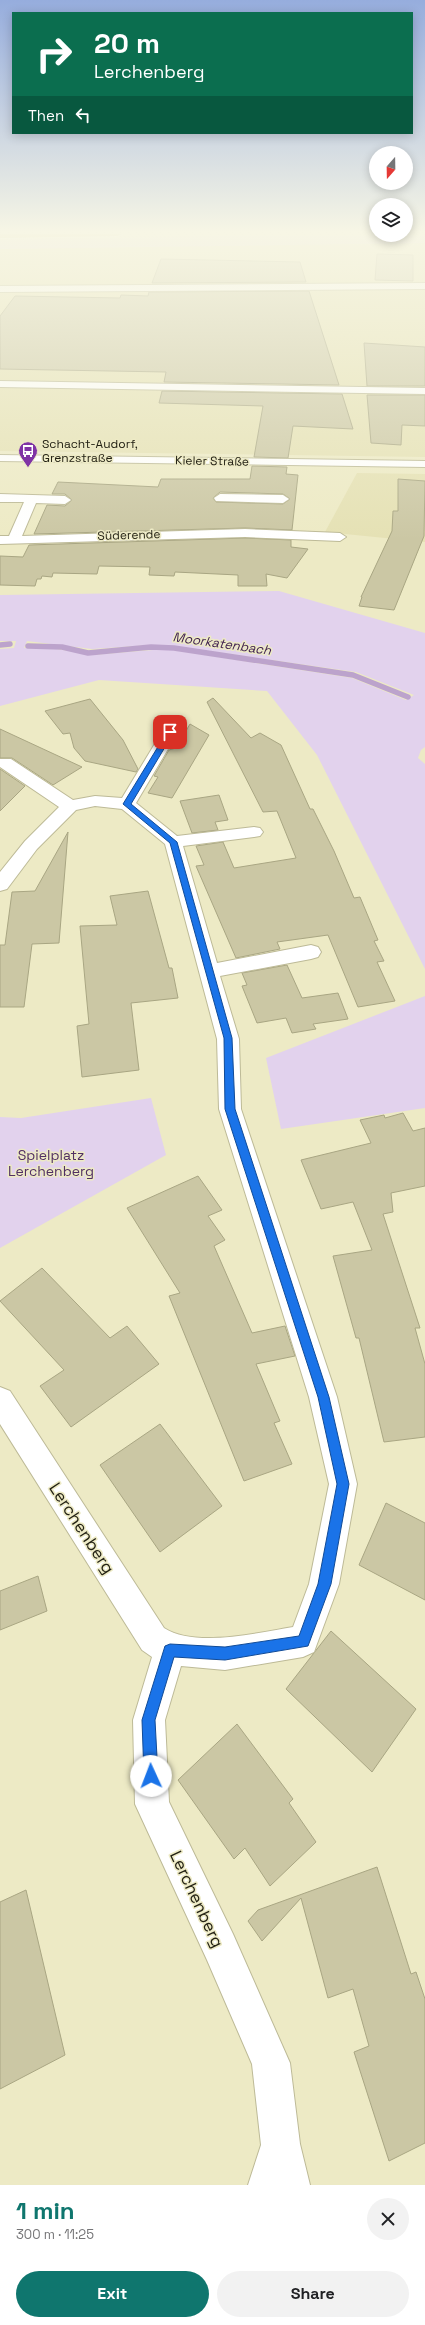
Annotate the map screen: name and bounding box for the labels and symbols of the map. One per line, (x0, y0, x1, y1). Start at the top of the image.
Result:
north arrow (369, 146, 413, 190)
place label: Schacht-Audorf, Grenzstraße (42, 436, 138, 466)
bus stop icon: Schacht-Audorf, Grenzstraße (17, 440, 39, 468)
street label: Kieler Straße (175, 452, 249, 470)
street label: Süderende (97, 526, 161, 544)
water label: Moorkatenbach (172, 628, 273, 659)
pin (153, 715, 187, 749)
park label: Spielplatz Lerchenberg (8, 1146, 94, 1180)
street label: Lerchenberg (44, 1478, 120, 1578)
position arrow (130, 1755, 172, 1797)
street label: Lerchenberg (165, 1847, 229, 1951)

